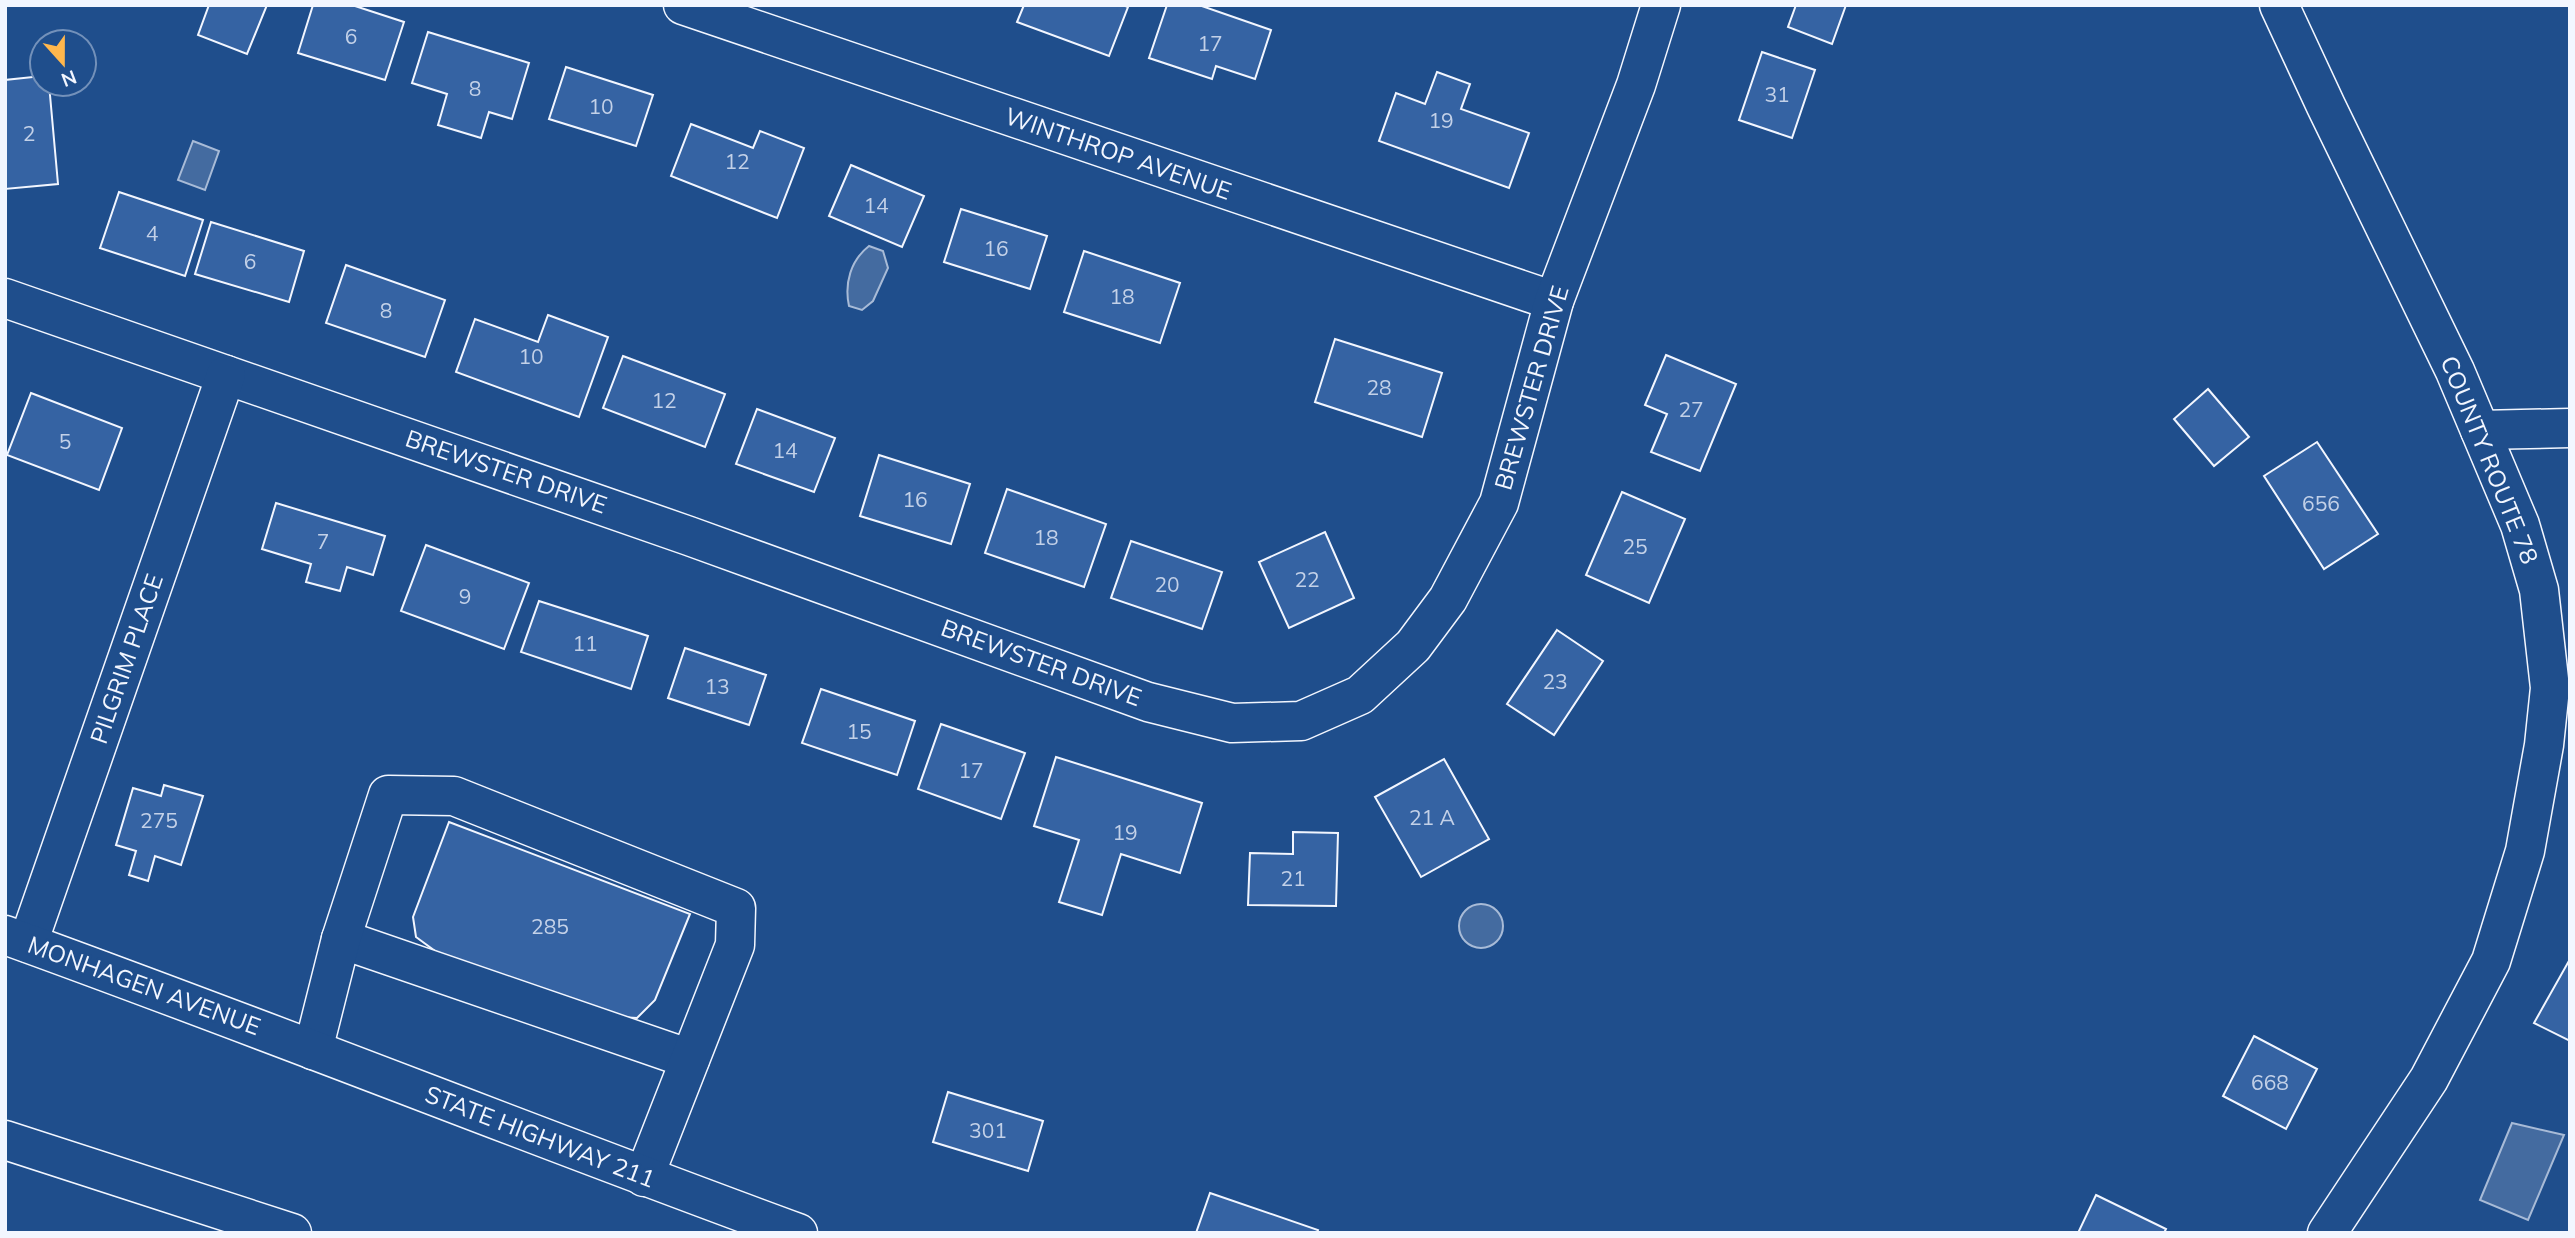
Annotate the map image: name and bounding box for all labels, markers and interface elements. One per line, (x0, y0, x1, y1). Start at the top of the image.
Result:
house number: 6 (345, 23, 357, 49)
north arrow (28, 28, 98, 98)
house number: 17 (1197, 30, 1223, 56)
text: N (58, 65, 80, 93)
house number: 8 (469, 75, 481, 101)
house number: 31 (1764, 81, 1790, 107)
house number: 10 (588, 93, 614, 119)
street label: WINTHROP AVENUE (1001, 100, 1235, 206)
house number: 19 (1428, 107, 1454, 133)
house number: 2 (23, 120, 35, 146)
house number: 12 (724, 148, 750, 174)
house number: 14 (863, 192, 889, 218)
house number: 4 (146, 220, 159, 246)
house number: 16 (983, 235, 1009, 261)
house number: 6 (244, 248, 256, 274)
street label: BREWSTER DRIVE (1488, 282, 1575, 493)
house number: 18 (1109, 283, 1135, 309)
house number: 8 (380, 297, 392, 323)
house number: 10 (518, 343, 544, 369)
street label: COUNTY ROUTE 78 (2435, 351, 2545, 568)
house number: 28 (1366, 374, 1392, 400)
house number: 12 (651, 387, 677, 413)
house number: 27 (1678, 396, 1704, 422)
street label: BREWSTER DRIVE (402, 423, 611, 520)
house number: 5 (59, 428, 71, 454)
house number: 14 (772, 437, 798, 463)
house number: 16 (902, 486, 928, 512)
house number: 656 (2302, 490, 2340, 516)
house number: 18 (1033, 524, 1059, 550)
house number: 7 (317, 528, 329, 554)
house number: 25 (1622, 533, 1648, 559)
house number: 22 (1294, 566, 1320, 592)
street label: PILGRIM PLACE (83, 570, 169, 747)
house number: 20 (1154, 571, 1180, 597)
house number: 9 (459, 583, 471, 609)
street label: BREWSTER DRIVE (937, 612, 1146, 712)
house number: 11 (572, 630, 598, 656)
house number: 23 (1542, 668, 1568, 694)
house number: 13 (704, 673, 730, 699)
house number: 15 (846, 718, 872, 744)
house number: 17 (958, 757, 984, 783)
house number: 21 A (1409, 804, 1456, 830)
house number: 275 (140, 807, 178, 833)
house number: 19 (1112, 819, 1138, 845)
house number: 21 (1280, 865, 1306, 891)
house number: 285 (531, 913, 569, 939)
street label: MONHAGEN AVENUE (24, 929, 265, 1041)
house number: 668 (2251, 1069, 2289, 1095)
street label: STATE HIGHWAY 211 (421, 1078, 660, 1194)
house number: 301 (969, 1117, 1007, 1143)

